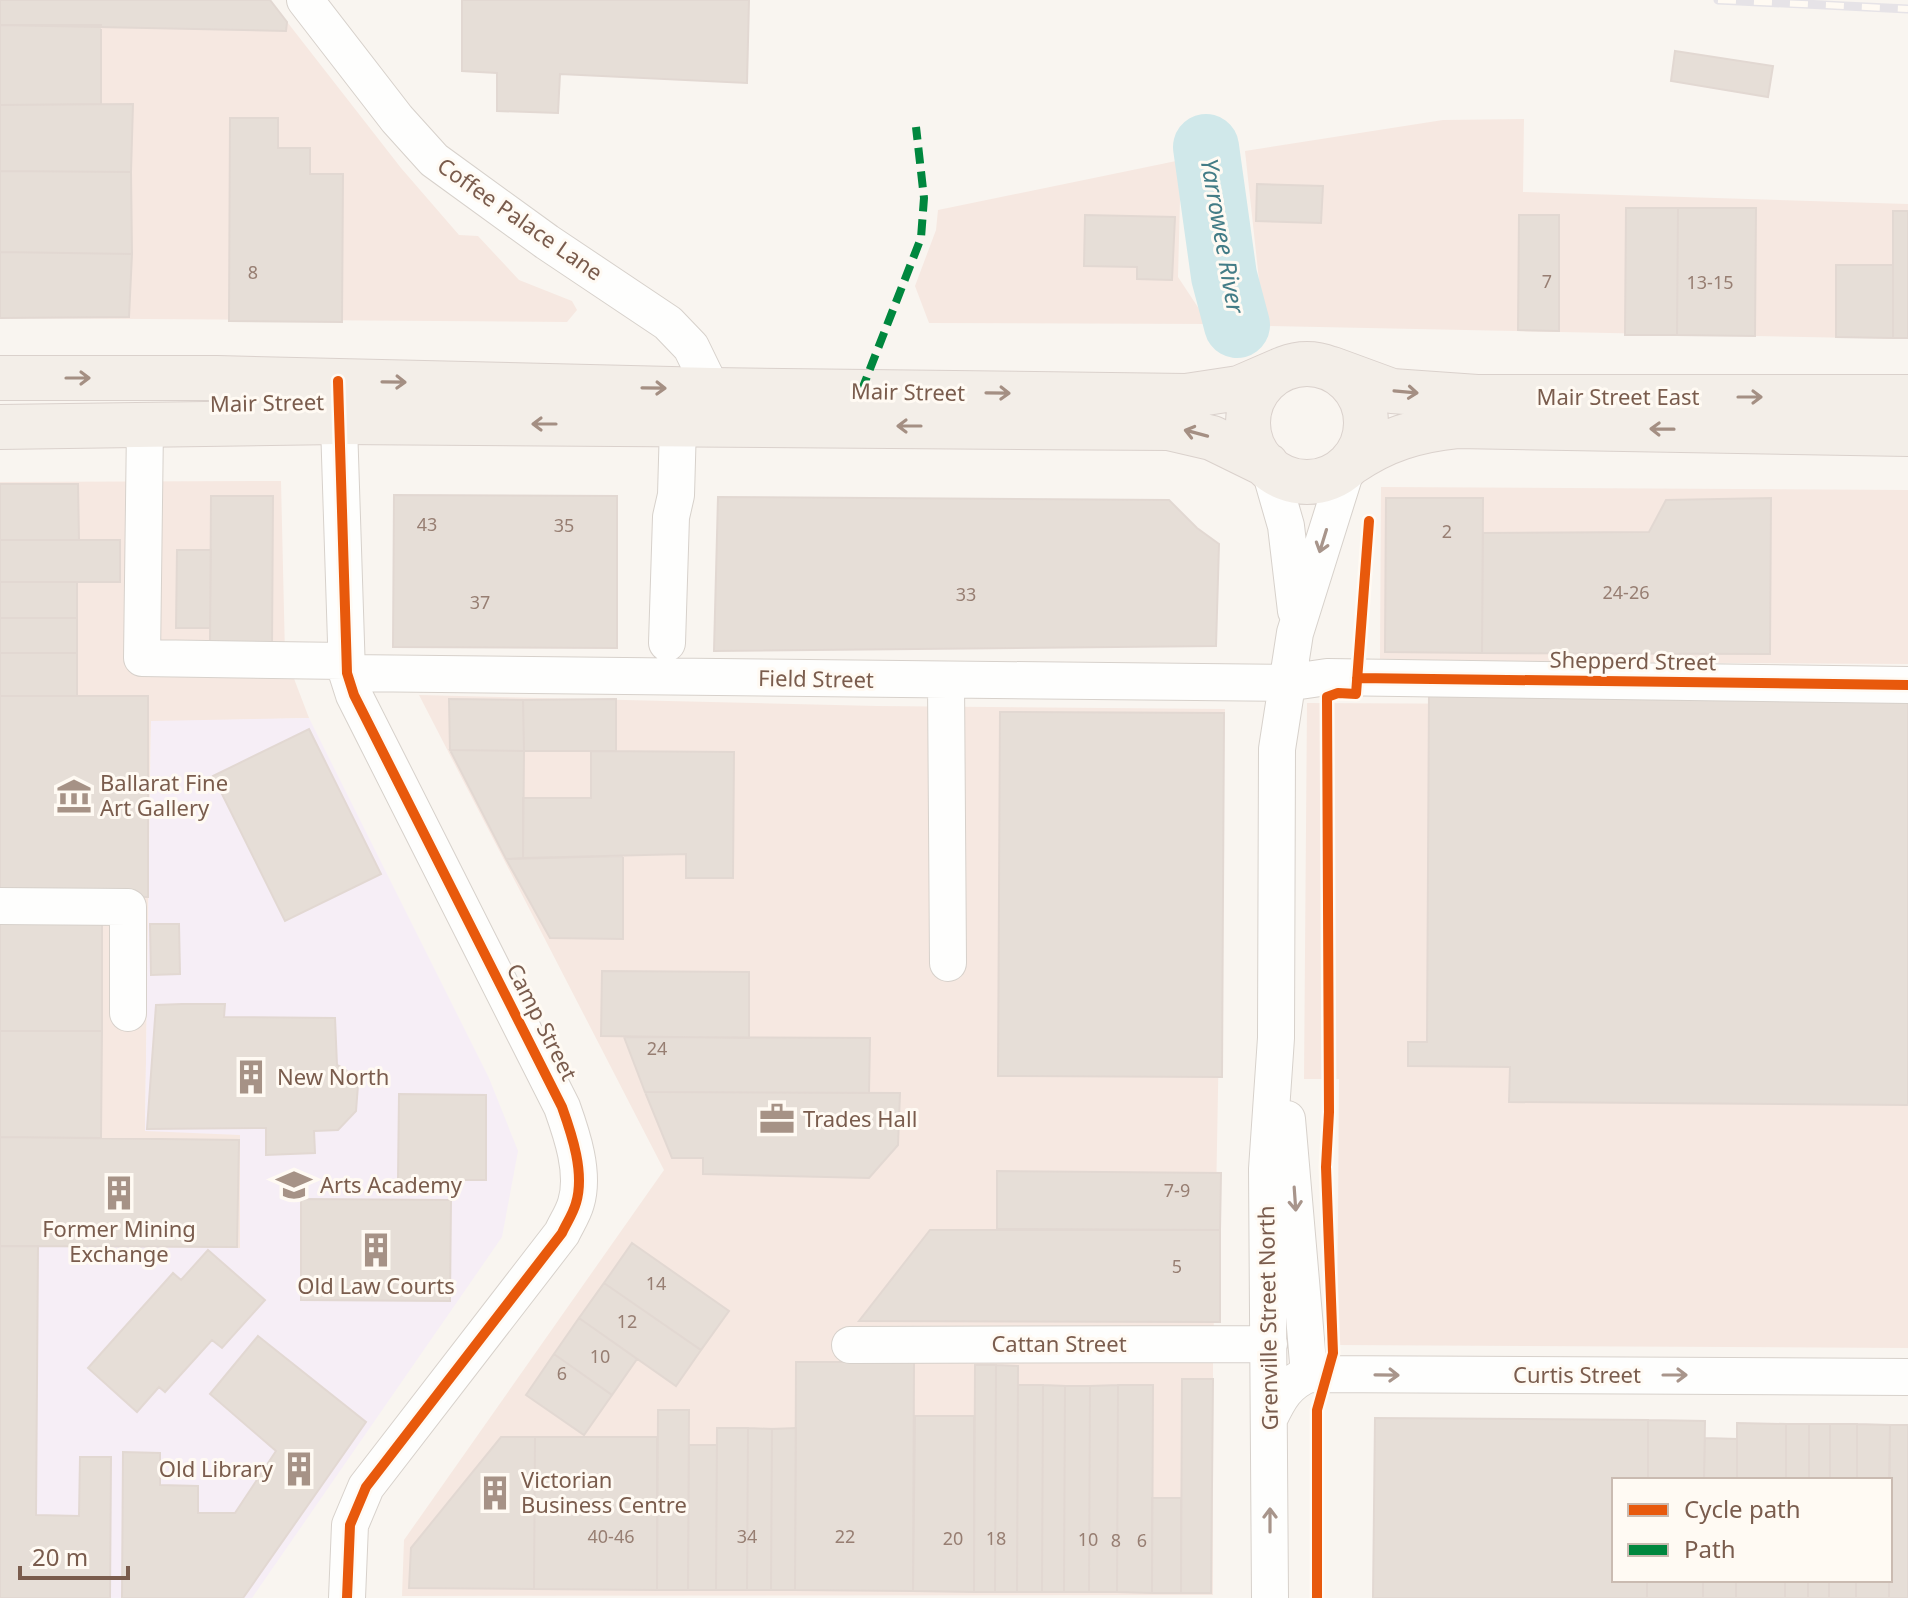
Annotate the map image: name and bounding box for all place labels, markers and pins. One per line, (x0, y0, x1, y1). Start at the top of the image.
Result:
place label: Ballarat Fine Art Gallery (100, 767, 228, 822)
museum icon: Ballarat Fine Art Gallery (55, 777, 93, 815)
building icon: New North (232, 1058, 270, 1096)
place label: New North (277, 1061, 389, 1091)
office icon: Trades Hall (758, 1100, 796, 1138)
place label: Trades Hall (803, 1103, 917, 1133)
school or university icon: Arts Academy (275, 1166, 313, 1204)
place label: Arts Academy (320, 1169, 463, 1199)
building icon: Former Mining Exchange (100, 1174, 138, 1212)
place label: Former Mining Exchange (42, 1213, 196, 1268)
building icon: Old Law Courts (357, 1231, 395, 1269)
place label: Old Law Courts (297, 1270, 455, 1300)
building icon: Old Library (280, 1450, 318, 1488)
place label: Old Library (159, 1453, 274, 1483)
place label: Victorian Business Centre (521, 1464, 687, 1519)
building icon: Victorian Business Centre (476, 1474, 514, 1512)

